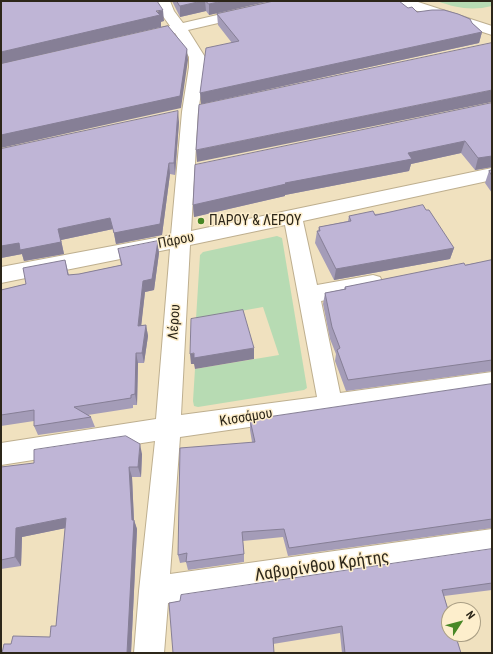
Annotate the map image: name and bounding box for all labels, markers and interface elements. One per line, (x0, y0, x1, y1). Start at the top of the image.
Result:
place label: ΠΑΡΟΥ & ΛΕΡΟΥ (209, 213, 301, 229)
marker: ΠΑΡΟΥ & ΛΕΡΟΥ (196, 216, 206, 226)
street label: Πάρου (157, 229, 195, 253)
street label: Λέρου (165, 304, 185, 340)
street label: Κισσάμου (218, 406, 274, 430)
street label: Λαβυρίνθου Κρήτης (253, 547, 391, 587)
north arrow (441, 602, 481, 642)
text: N (463, 609, 478, 622)

